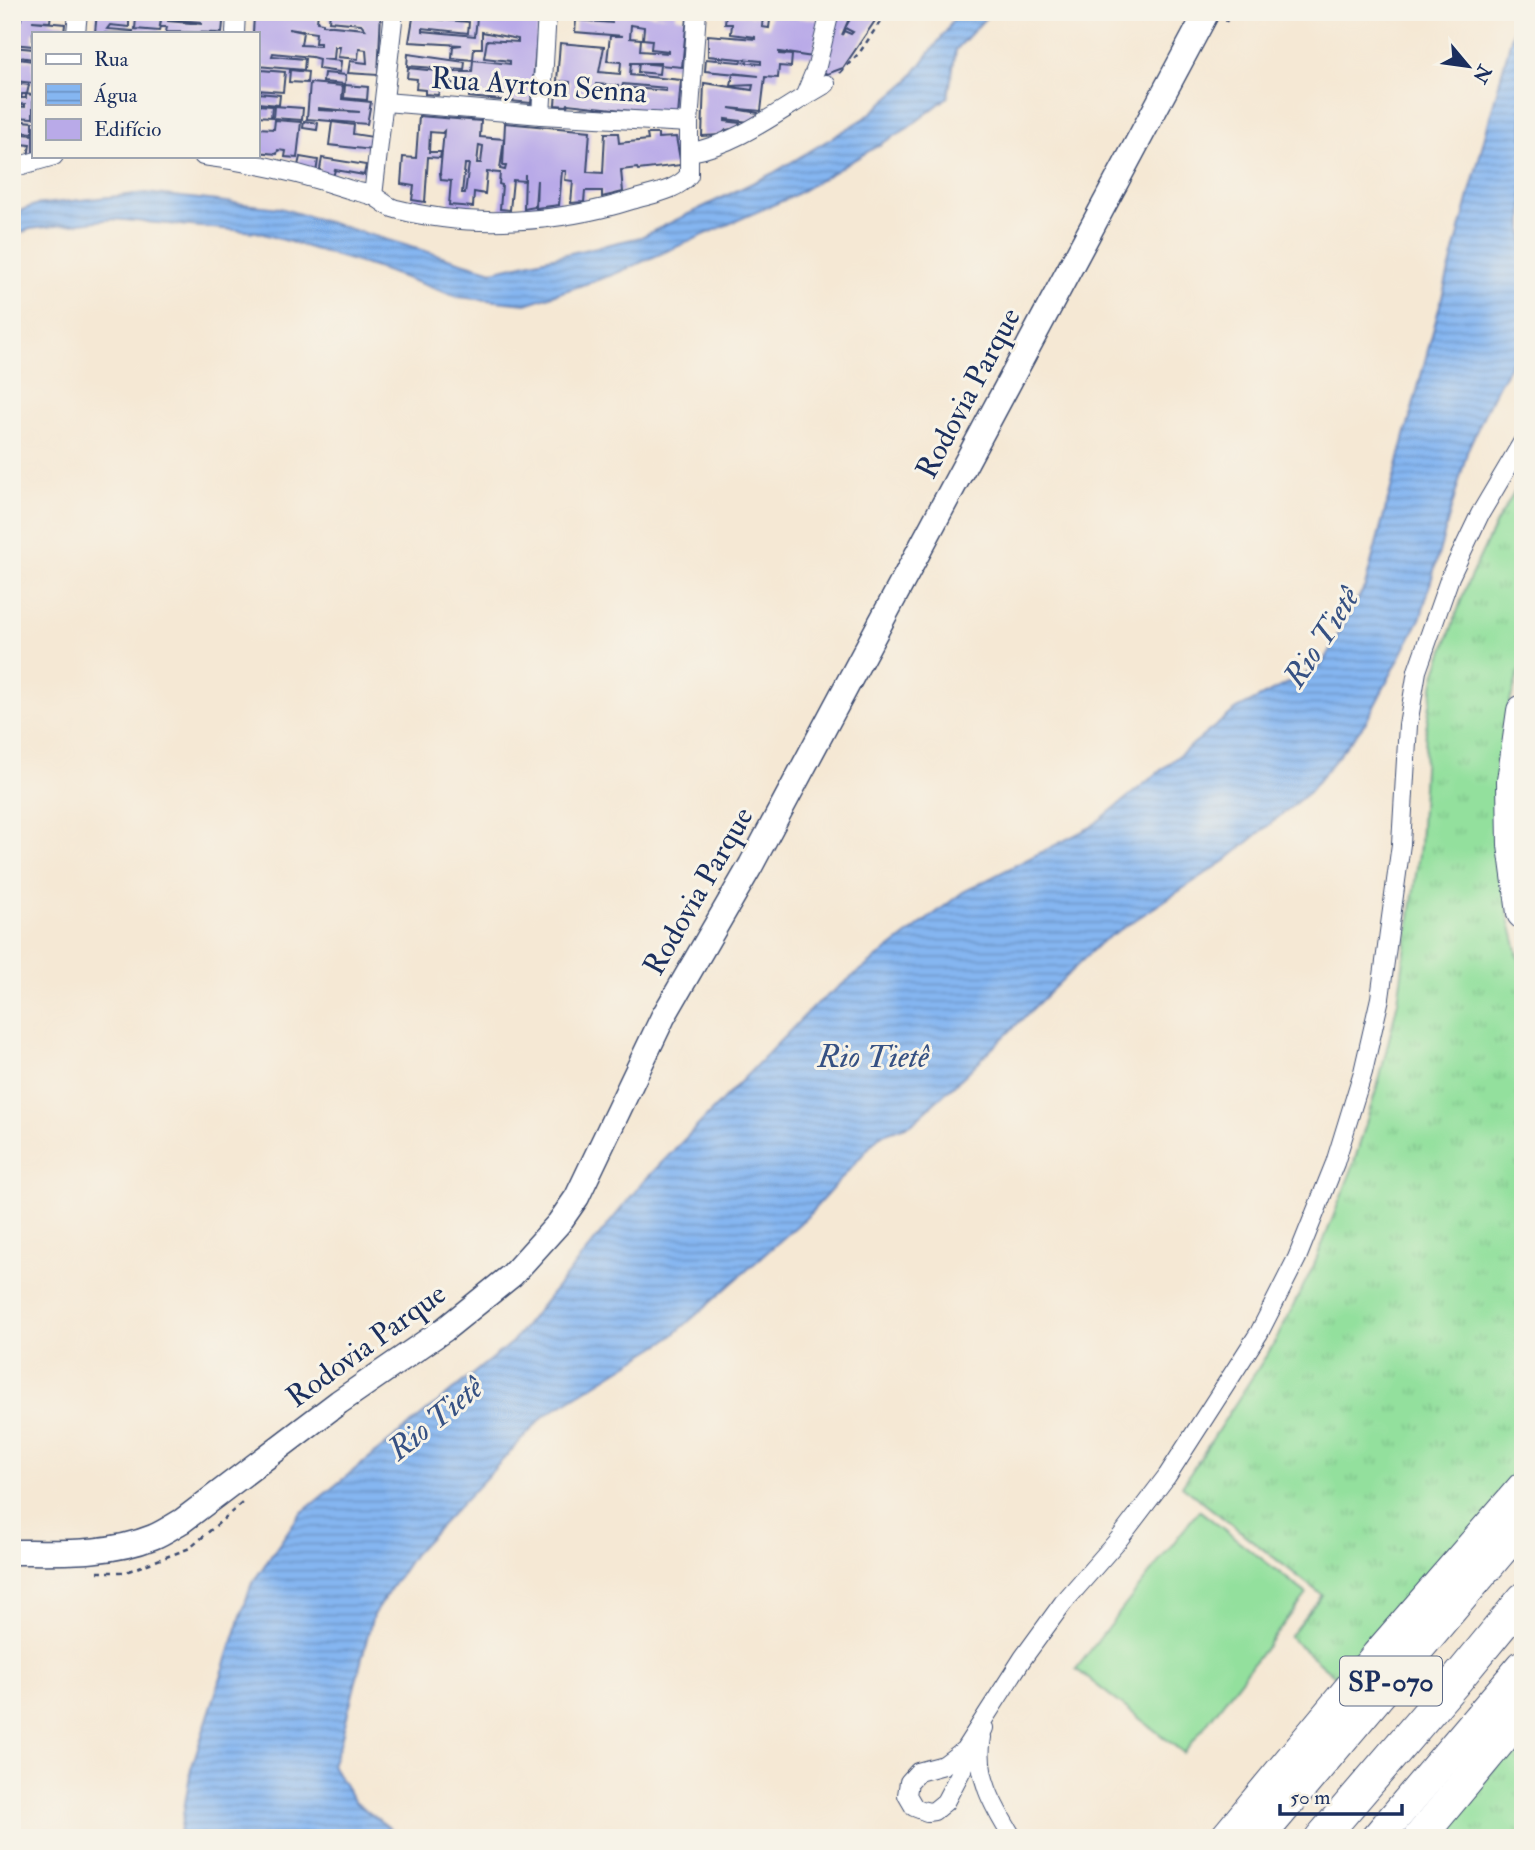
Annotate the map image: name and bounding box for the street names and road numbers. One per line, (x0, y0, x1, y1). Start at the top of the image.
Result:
street label: Rua Ayrton Senna (430, 59, 649, 112)
street label: Rodovia Parque (908, 301, 1029, 485)
street label: Rodovia Parque (635, 801, 762, 982)
street label: Rodovia Parque (279, 1275, 453, 1416)
road number: SP-070 (1340, 1656, 1442, 1706)

